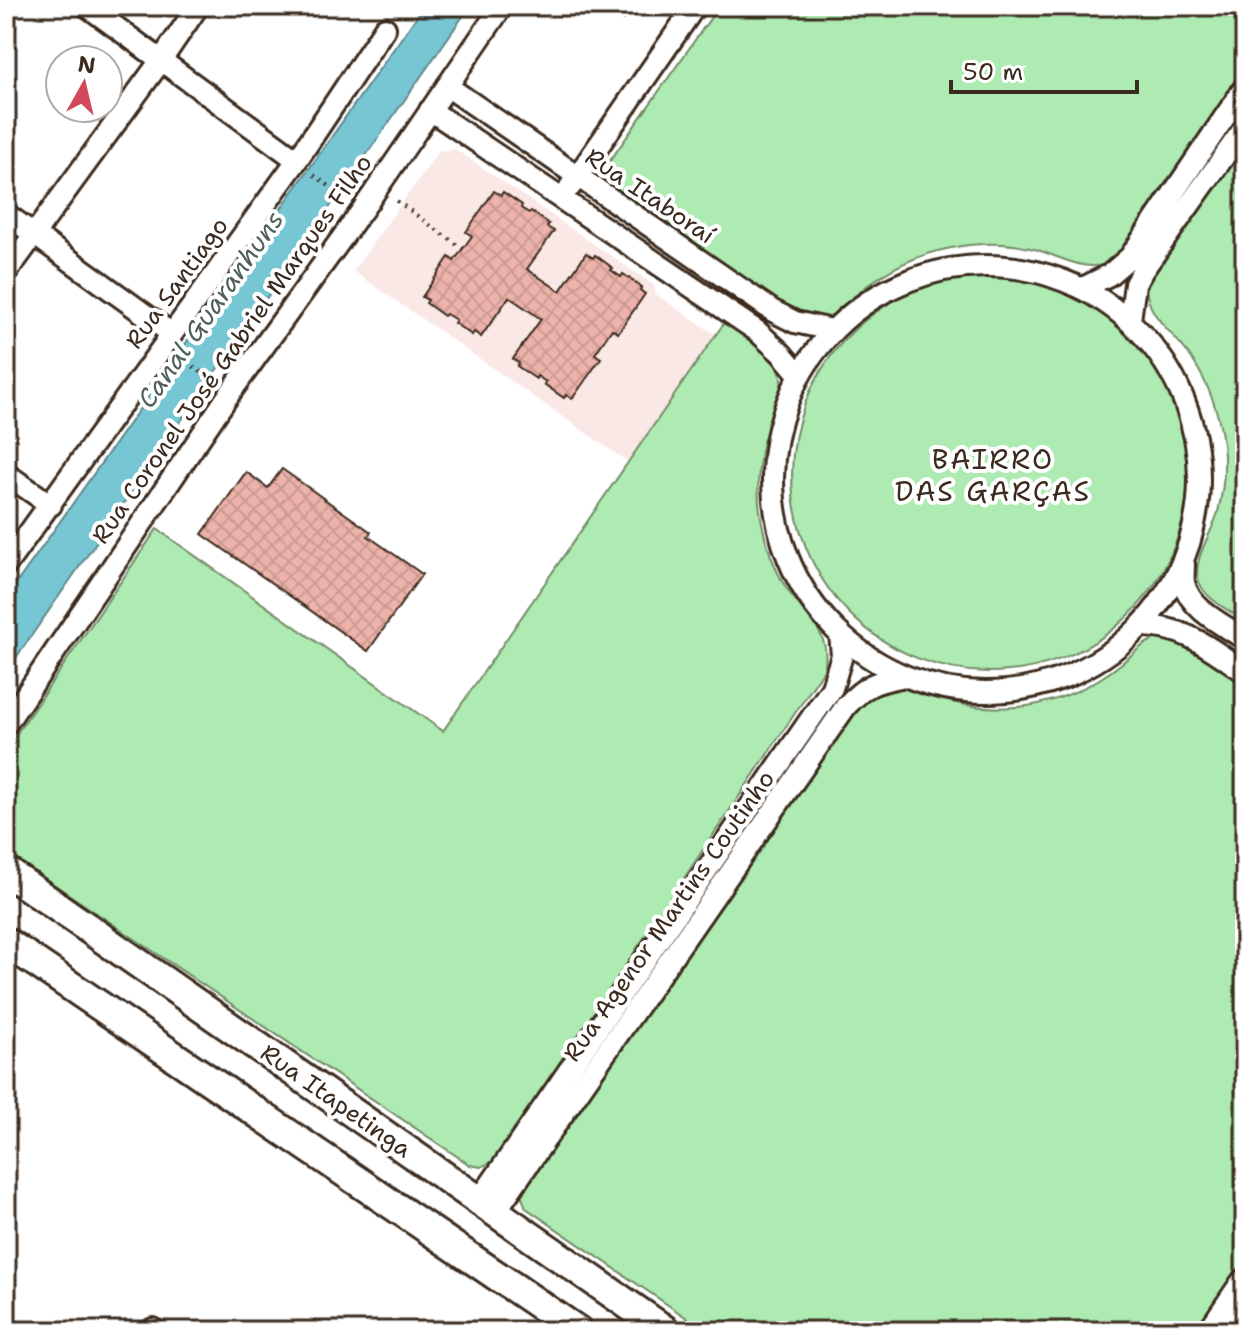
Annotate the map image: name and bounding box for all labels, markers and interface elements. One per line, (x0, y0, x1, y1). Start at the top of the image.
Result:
north arrow (44, 44, 124, 124)
scale bar (951, 44, 1137, 94)
text: N (76, 49, 97, 80)
text: 50 m (963, 56, 1023, 88)
street label: Rua Itaboraí (579, 141, 721, 251)
street label: Rua Coronel José Gabriel Marques Filho (85, 148, 379, 550)
water label: Canal Guaranhuns (129, 203, 291, 415)
street label: Rua Santiago (118, 211, 236, 355)
district label: BAIRRO DAS GARÇAS (895, 440, 1091, 510)
street label: Rua Agenor Martins Coutinho (556, 764, 782, 1068)
street label: Rua Itapetinga (254, 1037, 418, 1165)

